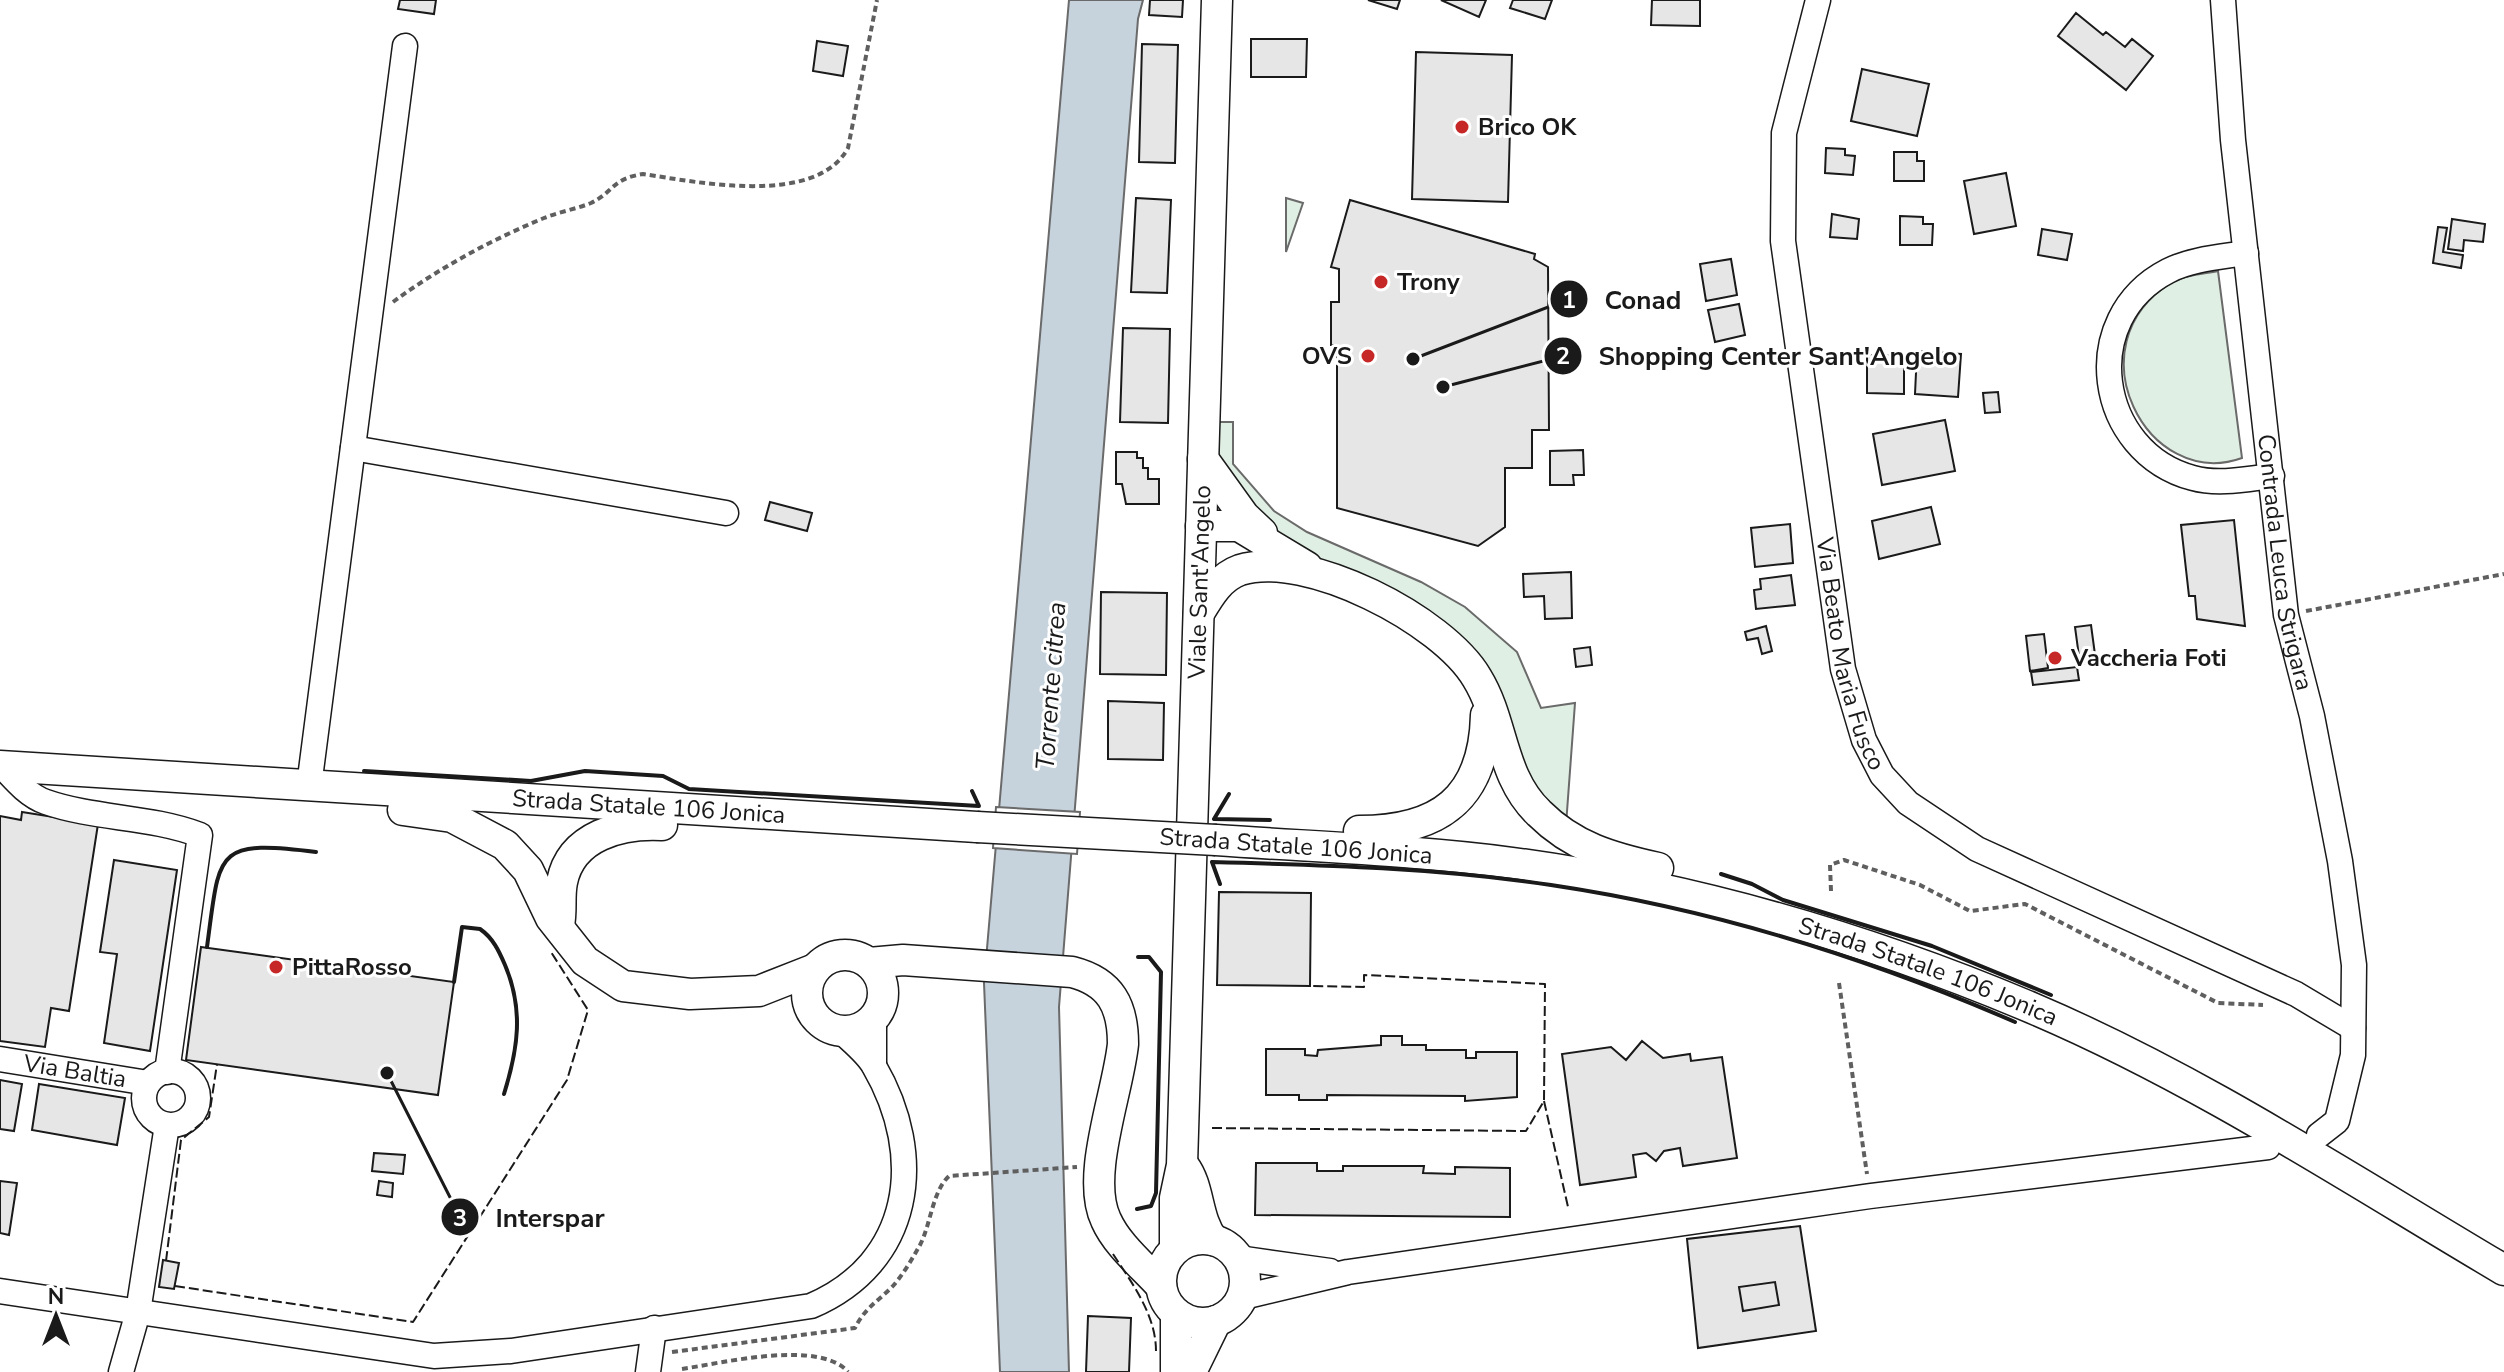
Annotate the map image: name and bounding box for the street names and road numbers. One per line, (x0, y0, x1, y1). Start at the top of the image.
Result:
street label: Contrada Leuca Strigara (2250, 432, 2321, 694)
street label: Viale Sant'Angelo (1181, 485, 1218, 680)
street label: Via Beato Maria Fusco (1809, 534, 1893, 776)
street label: Strada Statale 106 Jonica (511, 782, 786, 831)
street label: Strada Statale 106 Jonica (1158, 820, 1434, 872)
street label: Strada Statale 106 Jonica (1795, 909, 2063, 1033)
street label: Via Baltia (20, 1047, 129, 1095)

